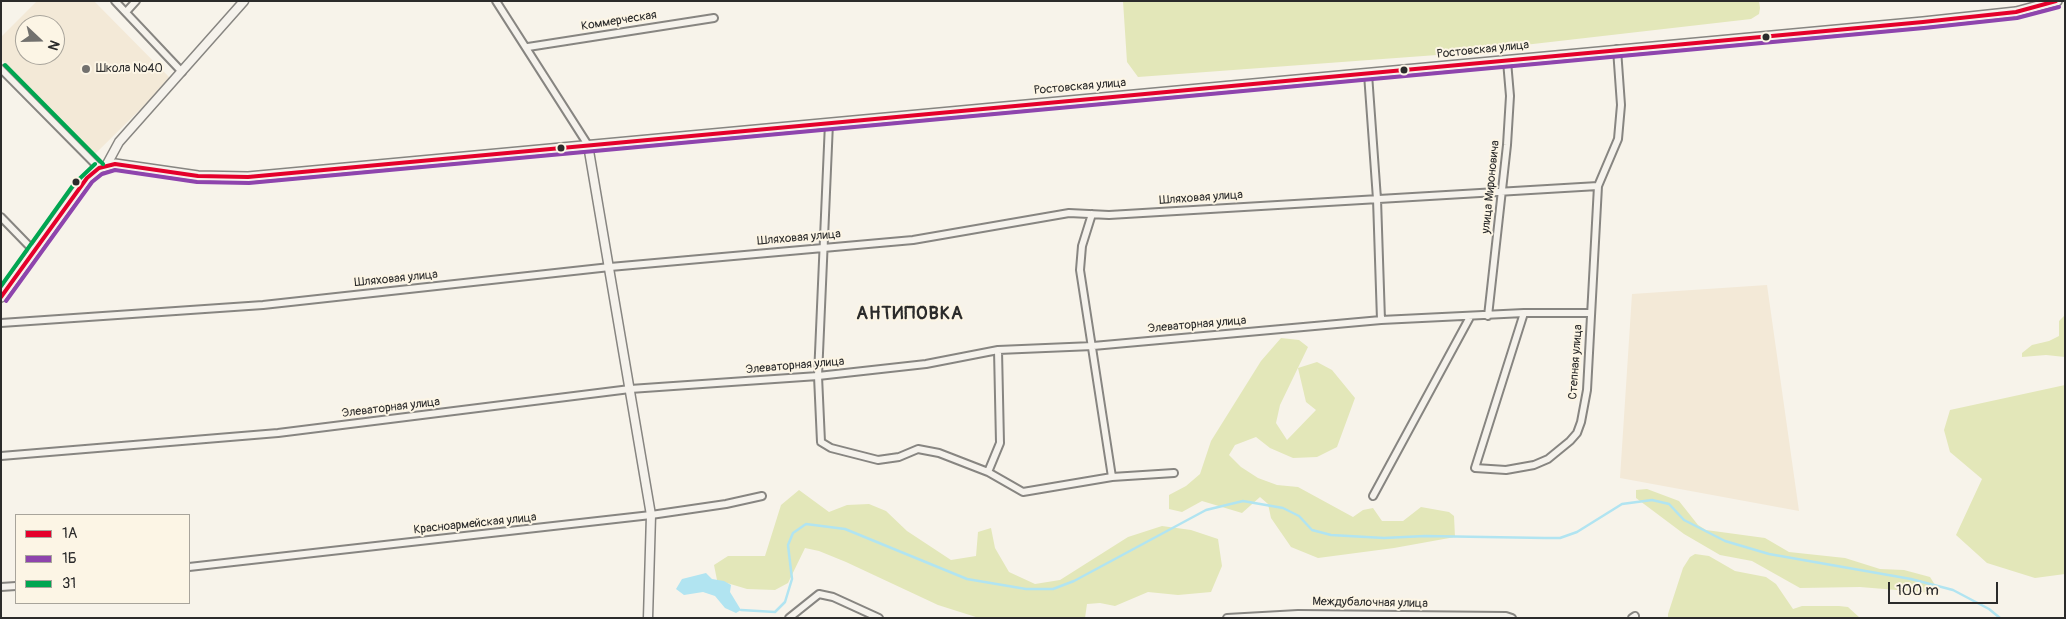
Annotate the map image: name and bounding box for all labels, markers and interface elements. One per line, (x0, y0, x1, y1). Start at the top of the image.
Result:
street label: Коммерческая (580, 8, 658, 34)
north arrow (15, 15, 65, 65)
unlabelled marker (1761, 32, 1771, 42)
text: N (44, 38, 63, 53)
street label: Ростовская улица (1436, 38, 1530, 62)
place label: Школа №40 (96, 62, 163, 76)
marker: Школа №40 (80, 63, 92, 75)
unlabelled marker (1399, 65, 1409, 75)
street label: Ростовская улица (1033, 76, 1127, 98)
street label: улица Мироновича (1479, 140, 1503, 234)
unlabelled marker (556, 143, 566, 153)
unlabelled marker (71, 177, 81, 187)
street label: Шляховая улица (1159, 188, 1243, 208)
street label: Шляховая улица (757, 227, 841, 249)
street label: Шляховая улица (354, 267, 438, 291)
district label: АНТИПОВКА (855, 303, 965, 325)
street label: Элеваторная улица (1147, 314, 1247, 336)
street label: Степная улица (1566, 324, 1586, 400)
street label: Элеваторная улица (745, 355, 845, 377)
street label: Элеваторная улица (341, 395, 441, 421)
street label: Красноармейская улица (413, 510, 537, 538)
legend (15, 514, 190, 604)
text: 1А (62, 524, 78, 543)
text: 1Б (62, 549, 77, 568)
scale bar (1891, 572, 2001, 604)
text: 31 (62, 574, 76, 593)
text: 100 m (1896, 581, 1939, 600)
street label: Междубалочная улица (1312, 595, 1428, 611)

